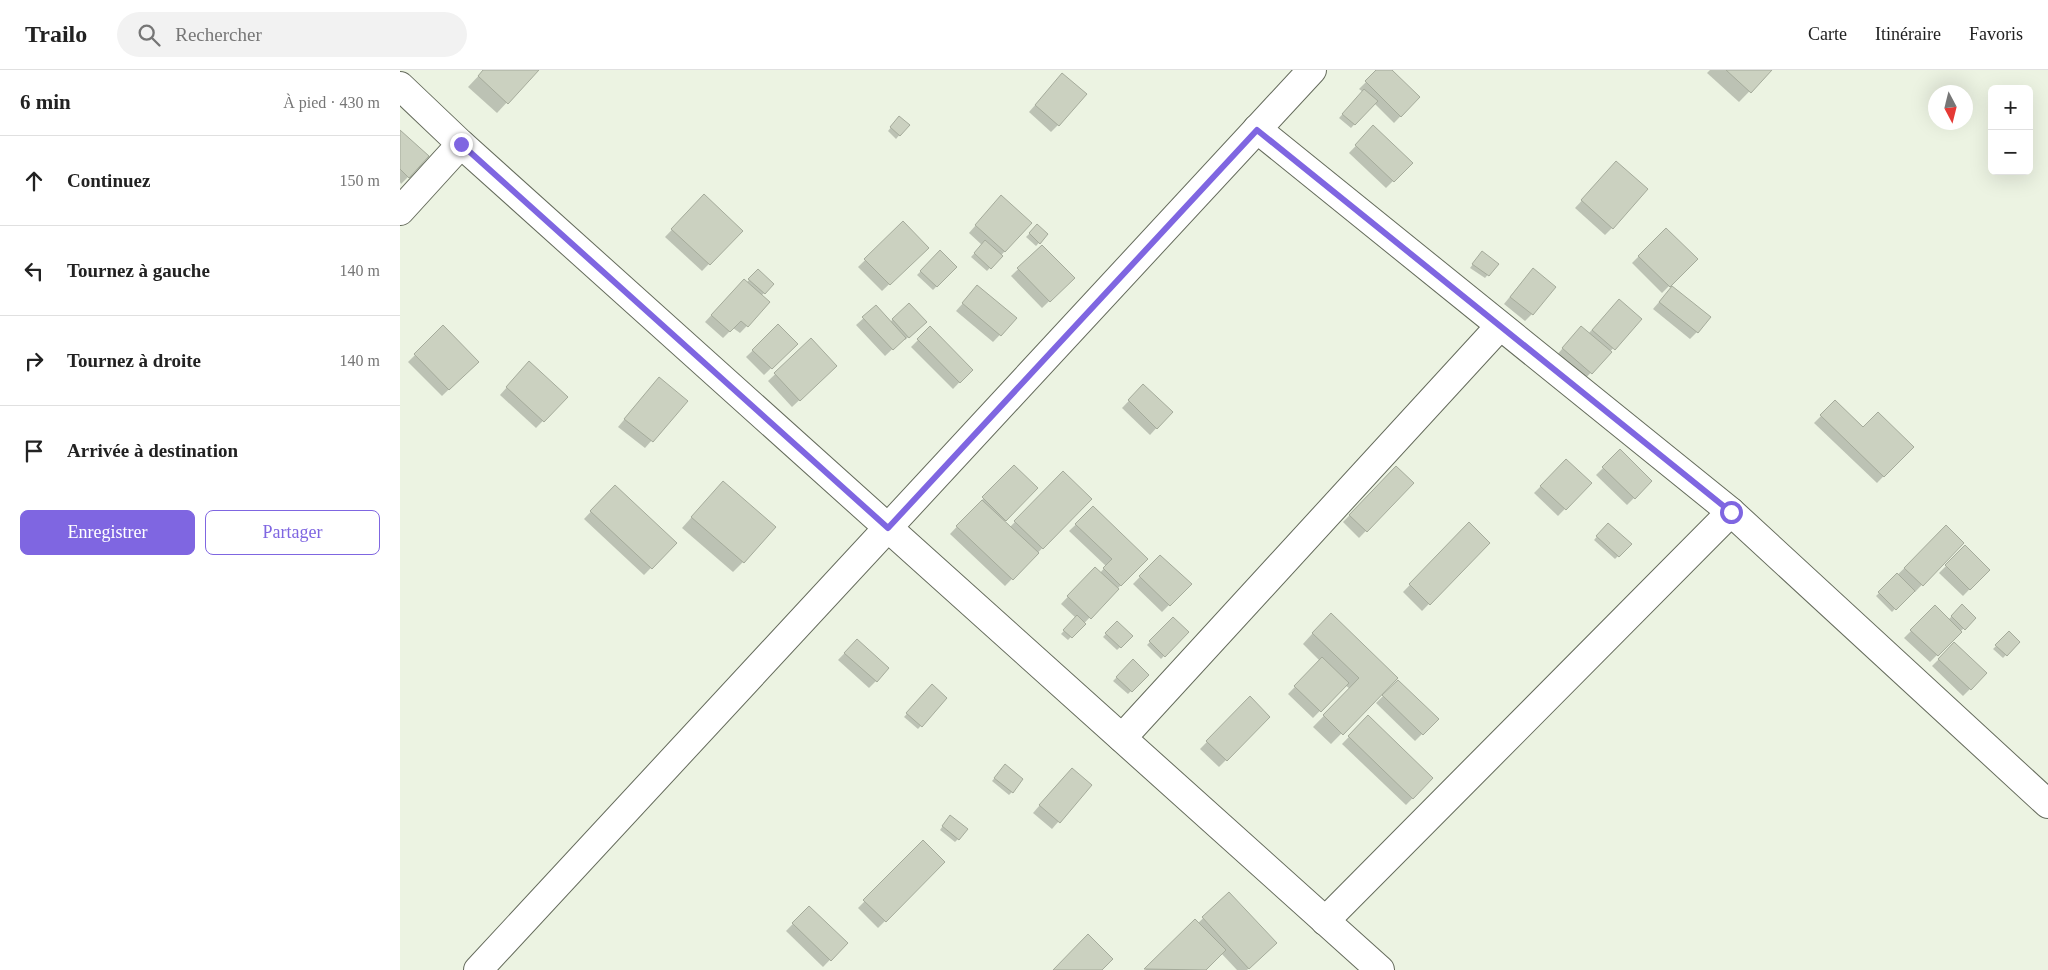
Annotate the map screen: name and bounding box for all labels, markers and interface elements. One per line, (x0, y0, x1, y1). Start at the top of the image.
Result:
search box (117, 12, 467, 57)
text: Trailo (25, 21, 87, 47)
icon: search (135, 21, 163, 49)
text: Rechercher (175, 24, 262, 45)
text: Carte (1808, 24, 1847, 44)
text: Itinéraire (1875, 24, 1941, 44)
text: Favoris (1969, 24, 2023, 44)
north arrow (1928, 85, 1973, 130)
map controls (1988, 85, 2033, 175)
button: + (1988, 85, 2033, 130)
text: 6 min (20, 90, 71, 114)
text: À pied · 430 m (283, 94, 380, 111)
button: − (1988, 130, 2033, 175)
route end (450, 133, 473, 156)
icon: ahead (20, 167, 48, 195)
text: Continuez (67, 170, 150, 191)
text: 150 m (340, 172, 380, 189)
icon: left (20, 257, 48, 285)
text: Tournez à gauche (67, 260, 210, 281)
text: 140 m (340, 262, 380, 279)
icon: right (20, 347, 48, 375)
text: Tournez à droite (67, 350, 201, 371)
text: 140 m (340, 352, 380, 369)
icon: arrive (20, 437, 48, 465)
text: Arrivée à destination (67, 440, 238, 461)
route start (1720, 501, 1743, 524)
button: Enregistrer (20, 510, 195, 555)
button: Partager (205, 510, 380, 555)

